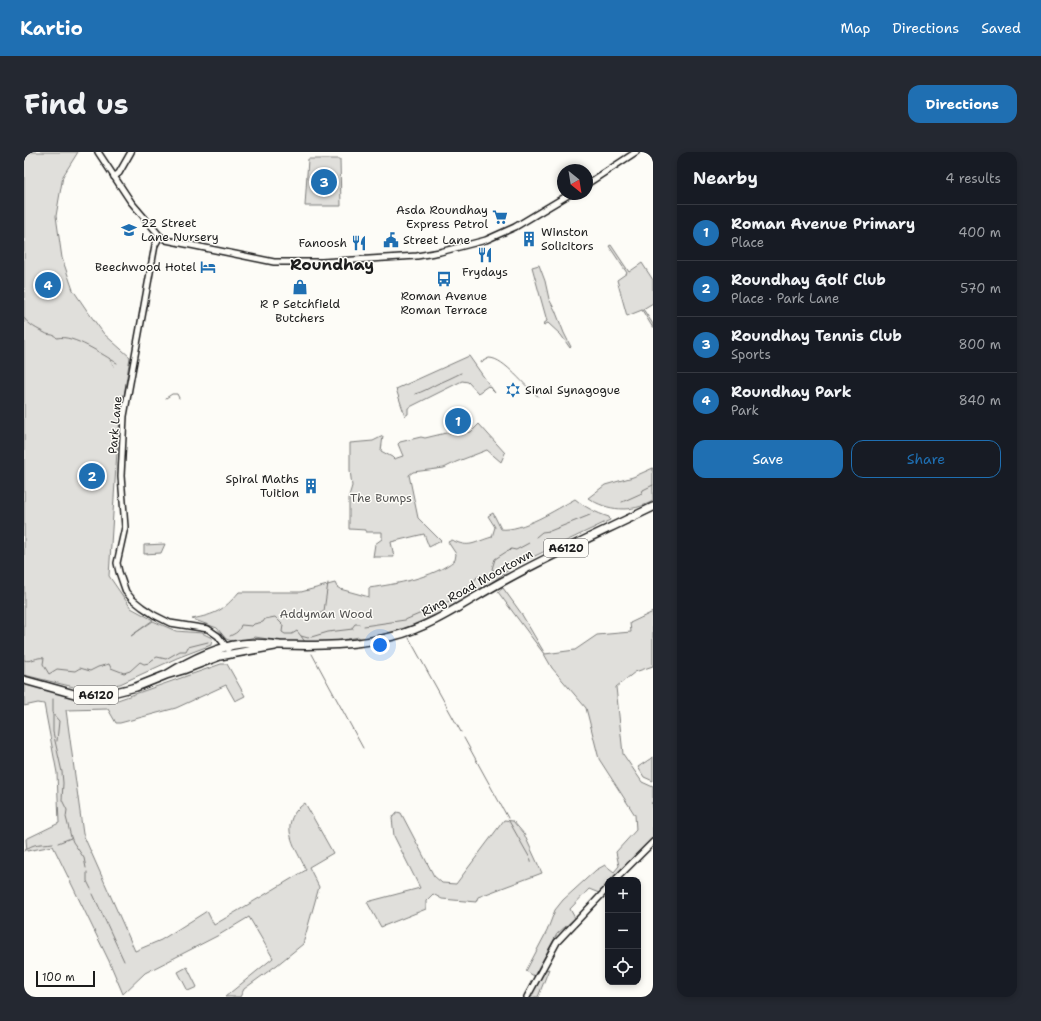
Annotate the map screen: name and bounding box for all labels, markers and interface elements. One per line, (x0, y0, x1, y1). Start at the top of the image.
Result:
text: Kartio (20, 16, 83, 41)
text: Map (841, 19, 871, 37)
text: Directions (893, 19, 959, 37)
text: Saved (981, 19, 1021, 37)
text: Find us (24, 85, 129, 123)
button: Directions (908, 85, 1017, 123)
north arrow (557, 164, 593, 200)
pin: 3 (311, 167, 337, 197)
text: Nearby (693, 167, 758, 189)
text: 4 results (945, 170, 1001, 187)
place label: Asda Roundhay Express Petrol (396, 202, 488, 232)
supermarket icon: Asda Roundhay Express Petrol (491, 208, 509, 226)
text: Roman Avenue Primary (731, 214, 915, 234)
place label: 22 Street Lane Nursery (141, 215, 219, 245)
school or university icon: 22 Street Lane Nursery (120, 221, 138, 239)
place label: Winston Solicitors (541, 224, 594, 254)
text: 1 (703, 224, 709, 241)
text: 400 m (958, 224, 1001, 241)
building icon: Winston Solicitors (520, 230, 538, 248)
public building icon: Street Lane (382, 231, 400, 249)
place label: Street Lane (403, 232, 471, 248)
restaurant icon: Fanoosh (350, 234, 368, 252)
text: Place (731, 234, 764, 251)
place label: Fanoosh (298, 235, 347, 251)
restaurant icon: Frydays (476, 246, 494, 264)
district label: Roundhay (290, 254, 374, 275)
hotel icon: Beechwood Hotel (199, 258, 217, 276)
place label: Beechwood Hotel (95, 259, 196, 275)
place label: Frydays (462, 264, 508, 280)
pin: 4 (35, 270, 61, 300)
bus stop icon: Roman Avenue Roman Terrace (435, 270, 453, 288)
text: Roundhay Golf Club (731, 270, 886, 290)
shop icon: R P Setchfield Butchers (291, 278, 309, 296)
text: 2 (701, 280, 711, 297)
text: 570 m (960, 280, 1001, 297)
place label: Roman Avenue Roman Terrace (400, 288, 488, 318)
text: Place · Park Lane (731, 290, 839, 307)
place label: R P Setchfield Butchers (260, 296, 340, 326)
text: Roundhay Tennis Club (731, 326, 902, 346)
text: 3 (701, 336, 711, 353)
text: 800 m (958, 336, 1001, 353)
text: Sports (731, 346, 771, 363)
synagogue icon: Sinai Synagogue (504, 381, 522, 399)
place label: Sinai Synagogue (525, 382, 621, 398)
text: Roundhay Park (731, 382, 851, 402)
text: 4 (701, 392, 711, 409)
text: 840 m (959, 392, 1001, 409)
street label: Park Lane (105, 395, 126, 455)
text: Park (731, 402, 759, 419)
pin: 1 (445, 406, 471, 436)
button: Save (693, 440, 843, 478)
button: Share (851, 440, 1001, 478)
pin: 2 (79, 461, 105, 491)
place label: Spiral Maths Tuition (226, 471, 299, 501)
building icon: Spiral Maths Tuition (302, 477, 320, 495)
park label: The Bumps (350, 490, 412, 506)
road number: A6120 (544, 539, 588, 557)
street label: Ring Road Moortown (418, 546, 536, 620)
park label: Addyman Wood (279, 606, 373, 622)
your location (370, 635, 390, 655)
road number: A6120 (74, 686, 118, 704)
map controls (605, 877, 641, 985)
button: + (605, 877, 641, 913)
button: − (605, 913, 641, 949)
button: locate (605, 949, 641, 985)
scale bar (36, 969, 95, 988)
text: 100 m (42, 970, 75, 985)

